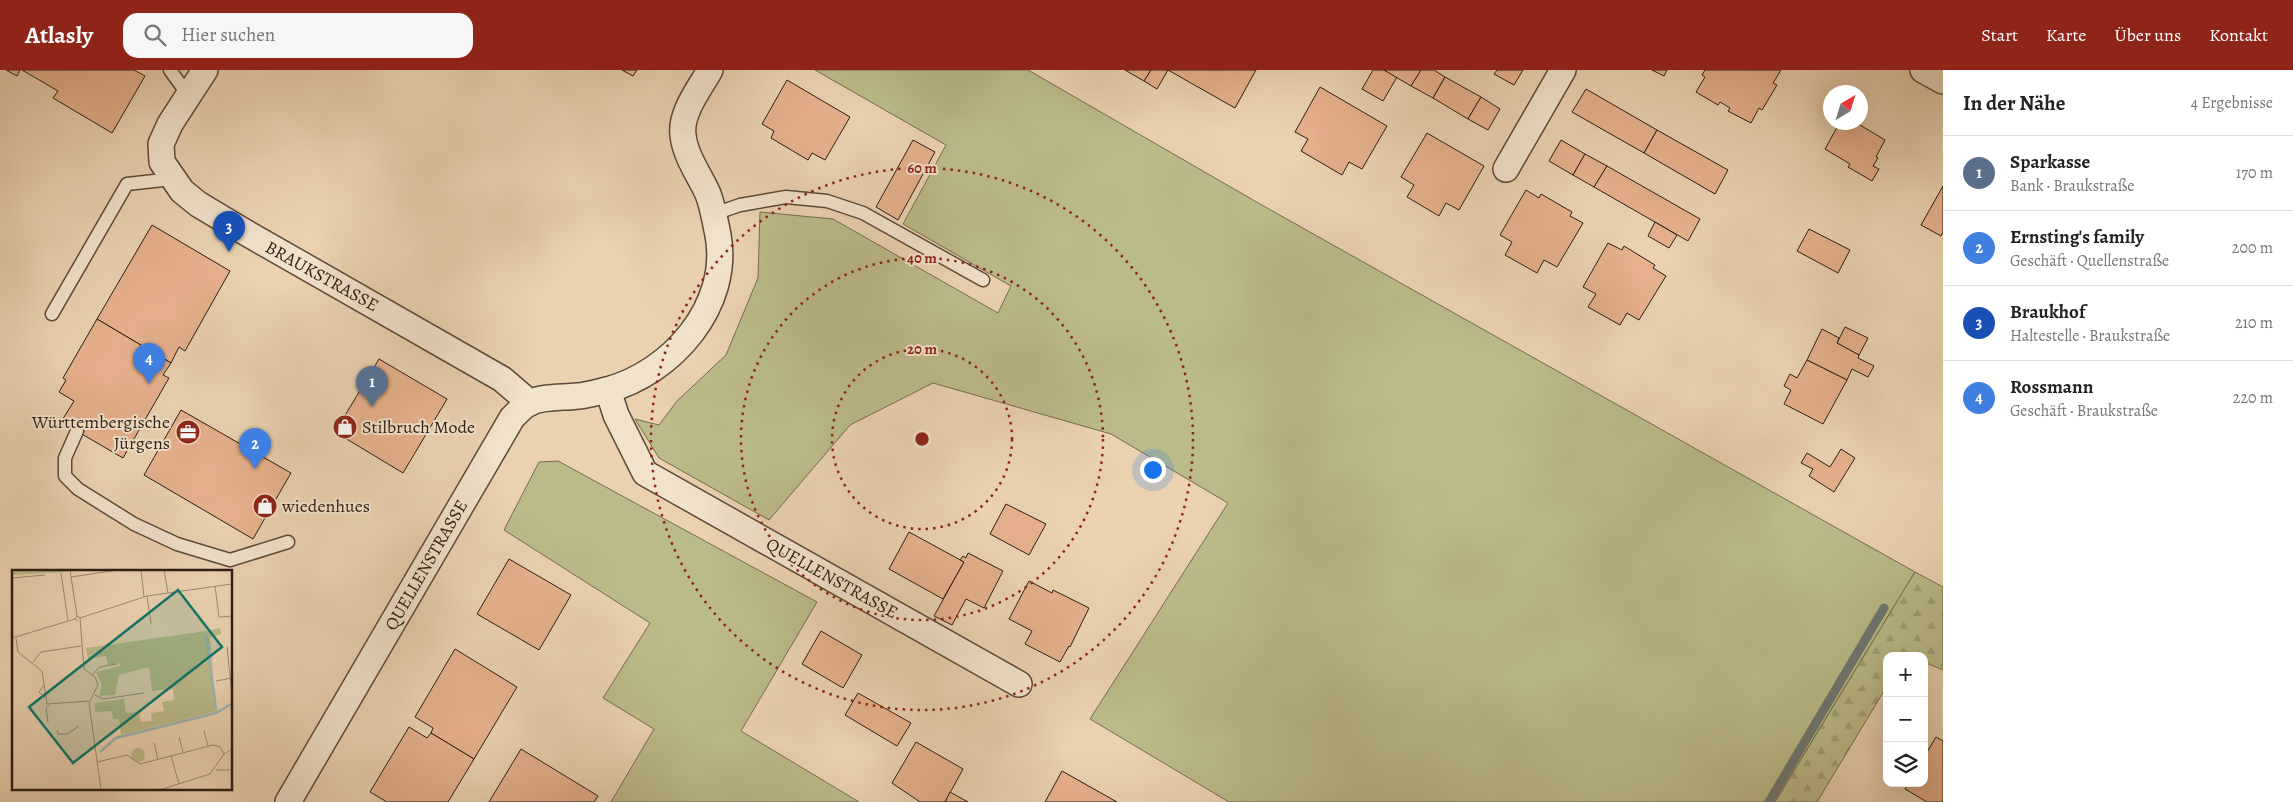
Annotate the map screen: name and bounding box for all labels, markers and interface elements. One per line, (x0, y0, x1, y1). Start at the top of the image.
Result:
search box (123, 13, 473, 58)
text: Atlasly (25, 19, 93, 51)
icon: search (141, 21, 169, 49)
text: Hier suchen (181, 22, 275, 48)
text: Start (1981, 23, 2018, 47)
text: Karte (2046, 23, 2086, 47)
text: Über uns (2114, 23, 2181, 47)
text: Kontakt (2209, 23, 2268, 47)
north arrow (1823, 85, 1868, 130)
text: In der Nähe (1963, 89, 2065, 117)
text: 4 Ergebnisse (2191, 92, 2273, 114)
text: Sparkasse (2010, 149, 2090, 175)
text: 60 m (907, 158, 937, 178)
text: 1 (1976, 162, 1982, 184)
text: 170 m (2236, 162, 2273, 184)
text: Bank · Braukstraße (2010, 175, 2134, 197)
pin: 3 (213, 211, 245, 252)
text: Ernsting's family (2010, 224, 2144, 250)
street label: BRAUKSTRASSE (261, 235, 383, 317)
text: 2 (1975, 237, 1983, 259)
text: 200 m (2232, 237, 2273, 259)
text: 40 m (907, 248, 937, 268)
text: Geschäft · Quellenstraße (2010, 250, 2169, 272)
text: Braukhof (2010, 299, 2085, 325)
text: 3 (1976, 312, 1982, 334)
text: 210 m (2235, 312, 2273, 334)
text: Haltestelle · Braukstraße (2010, 325, 2170, 347)
text: 20 m (907, 339, 937, 359)
pin: 4 (133, 343, 165, 384)
pin: 1 (356, 366, 388, 407)
text: Rossmann (2010, 374, 2093, 400)
text: 4 (1975, 387, 1983, 409)
text: 220 m (2233, 387, 2273, 409)
text: Geschäft · Braukstraße (2010, 400, 2158, 422)
place label: Württembergische Jürgens (31, 410, 170, 455)
shop icon: Stilbruch Mode (332, 414, 358, 440)
place label: Stilbruch Mode (362, 415, 475, 439)
office icon: Württembergische Jürgens (175, 419, 201, 445)
pin: 2 (239, 428, 271, 469)
centre of rings (913, 430, 931, 448)
your location (1140, 457, 1166, 483)
shop icon: wiedenhues (252, 493, 278, 519)
place label: wiedenhues (281, 494, 370, 518)
street label: QUELLENSTRASSE (379, 495, 473, 635)
street label: QUELLENSTRASSE (762, 532, 902, 624)
inset map (12, 570, 232, 790)
map controls (1883, 652, 1928, 787)
button: + (1883, 652, 1928, 697)
button: − (1883, 697, 1928, 742)
button: layers (1883, 742, 1928, 787)

